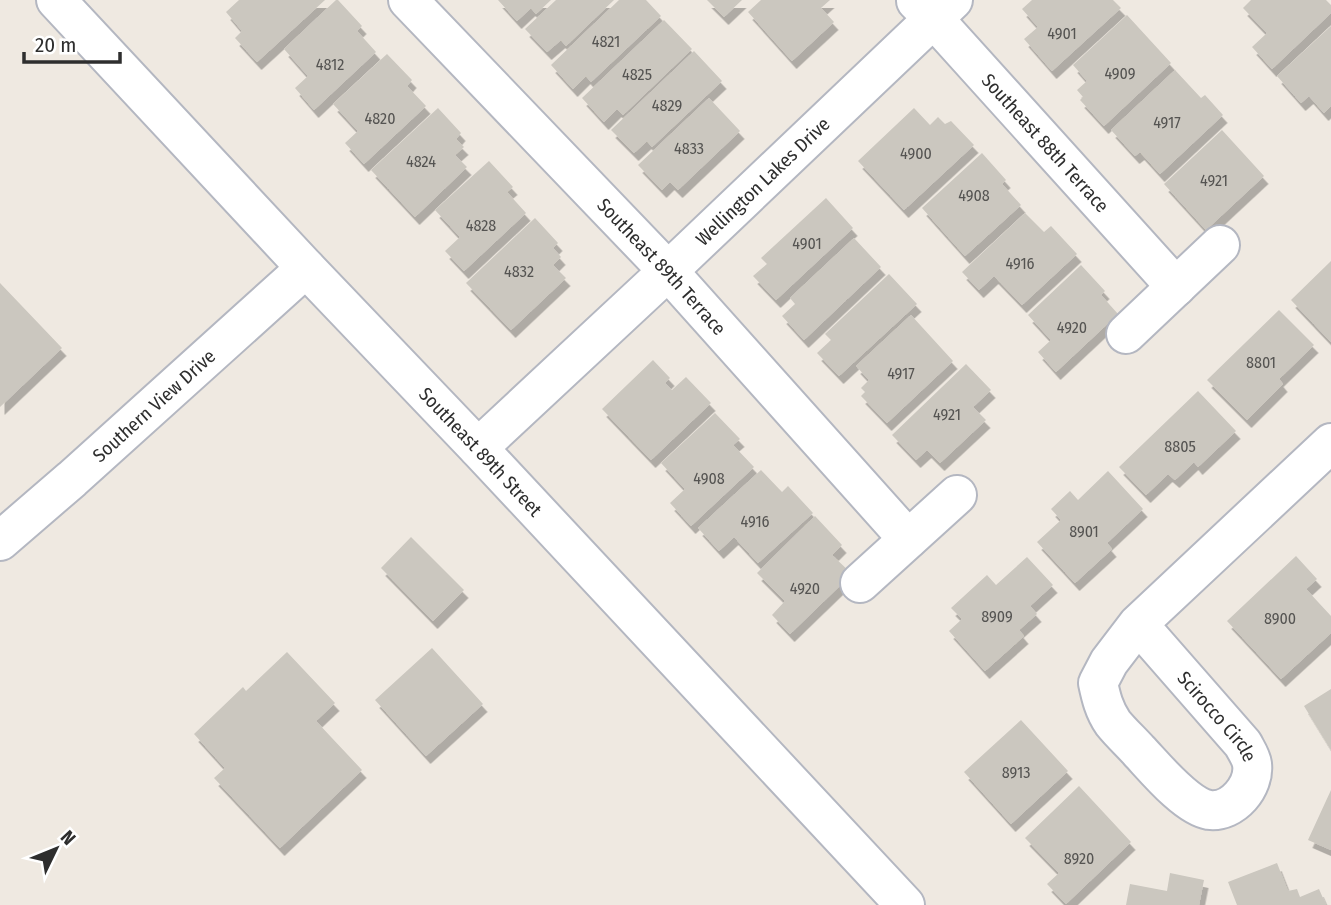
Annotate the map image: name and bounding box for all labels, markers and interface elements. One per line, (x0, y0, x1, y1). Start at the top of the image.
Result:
scale bar (24, 21, 121, 65)
house number: 4901 (1047, 24, 1077, 43)
text: 20 m (35, 32, 76, 58)
house number: 4821 (592, 32, 620, 51)
house number: 4812 (316, 55, 344, 74)
house number: 4909 (1104, 64, 1136, 83)
house number: 4825 (622, 65, 652, 84)
street label: Southeast 88th Terrace (977, 69, 1114, 217)
house number: 4829 (652, 96, 682, 115)
house number: 4820 (364, 109, 396, 128)
street label: Wellington Lakes Drive (691, 112, 834, 250)
house number: 4917 (1153, 113, 1181, 132)
house number: 4833 (674, 139, 704, 158)
house number: 4900 (900, 144, 932, 163)
house number: 4824 (406, 152, 436, 171)
house number: 4921 (1200, 171, 1228, 190)
house number: 4908 (958, 186, 990, 205)
street label: Southeast 89th Terrace (593, 193, 731, 339)
house number: 4828 (466, 216, 496, 235)
house number: 4901 (792, 234, 822, 253)
house number: 4916 (1005, 254, 1035, 273)
house number: 4832 (504, 262, 534, 281)
house number: 4920 (1057, 318, 1087, 337)
street label: Southern View Drive (88, 344, 220, 467)
house number: 8801 (1246, 353, 1276, 372)
house number: 4917 (887, 364, 915, 383)
street label: Southeast 89th Street (415, 382, 548, 521)
house number: 4921 (933, 405, 961, 424)
house number: 8805 (1164, 437, 1196, 456)
house number: 4908 (693, 469, 725, 488)
house number: 4916 (740, 512, 770, 531)
house number: 8901 (1069, 522, 1099, 541)
house number: 4920 (790, 579, 820, 598)
house number: 8909 (981, 607, 1013, 626)
house number: 8900 (1264, 609, 1296, 628)
street label: Scirocco Circle (1173, 666, 1262, 765)
house number: 8913 (1002, 763, 1030, 782)
north arrow (21, 814, 91, 884)
text: N (56, 826, 80, 850)
house number: 8920 (1064, 849, 1094, 868)

